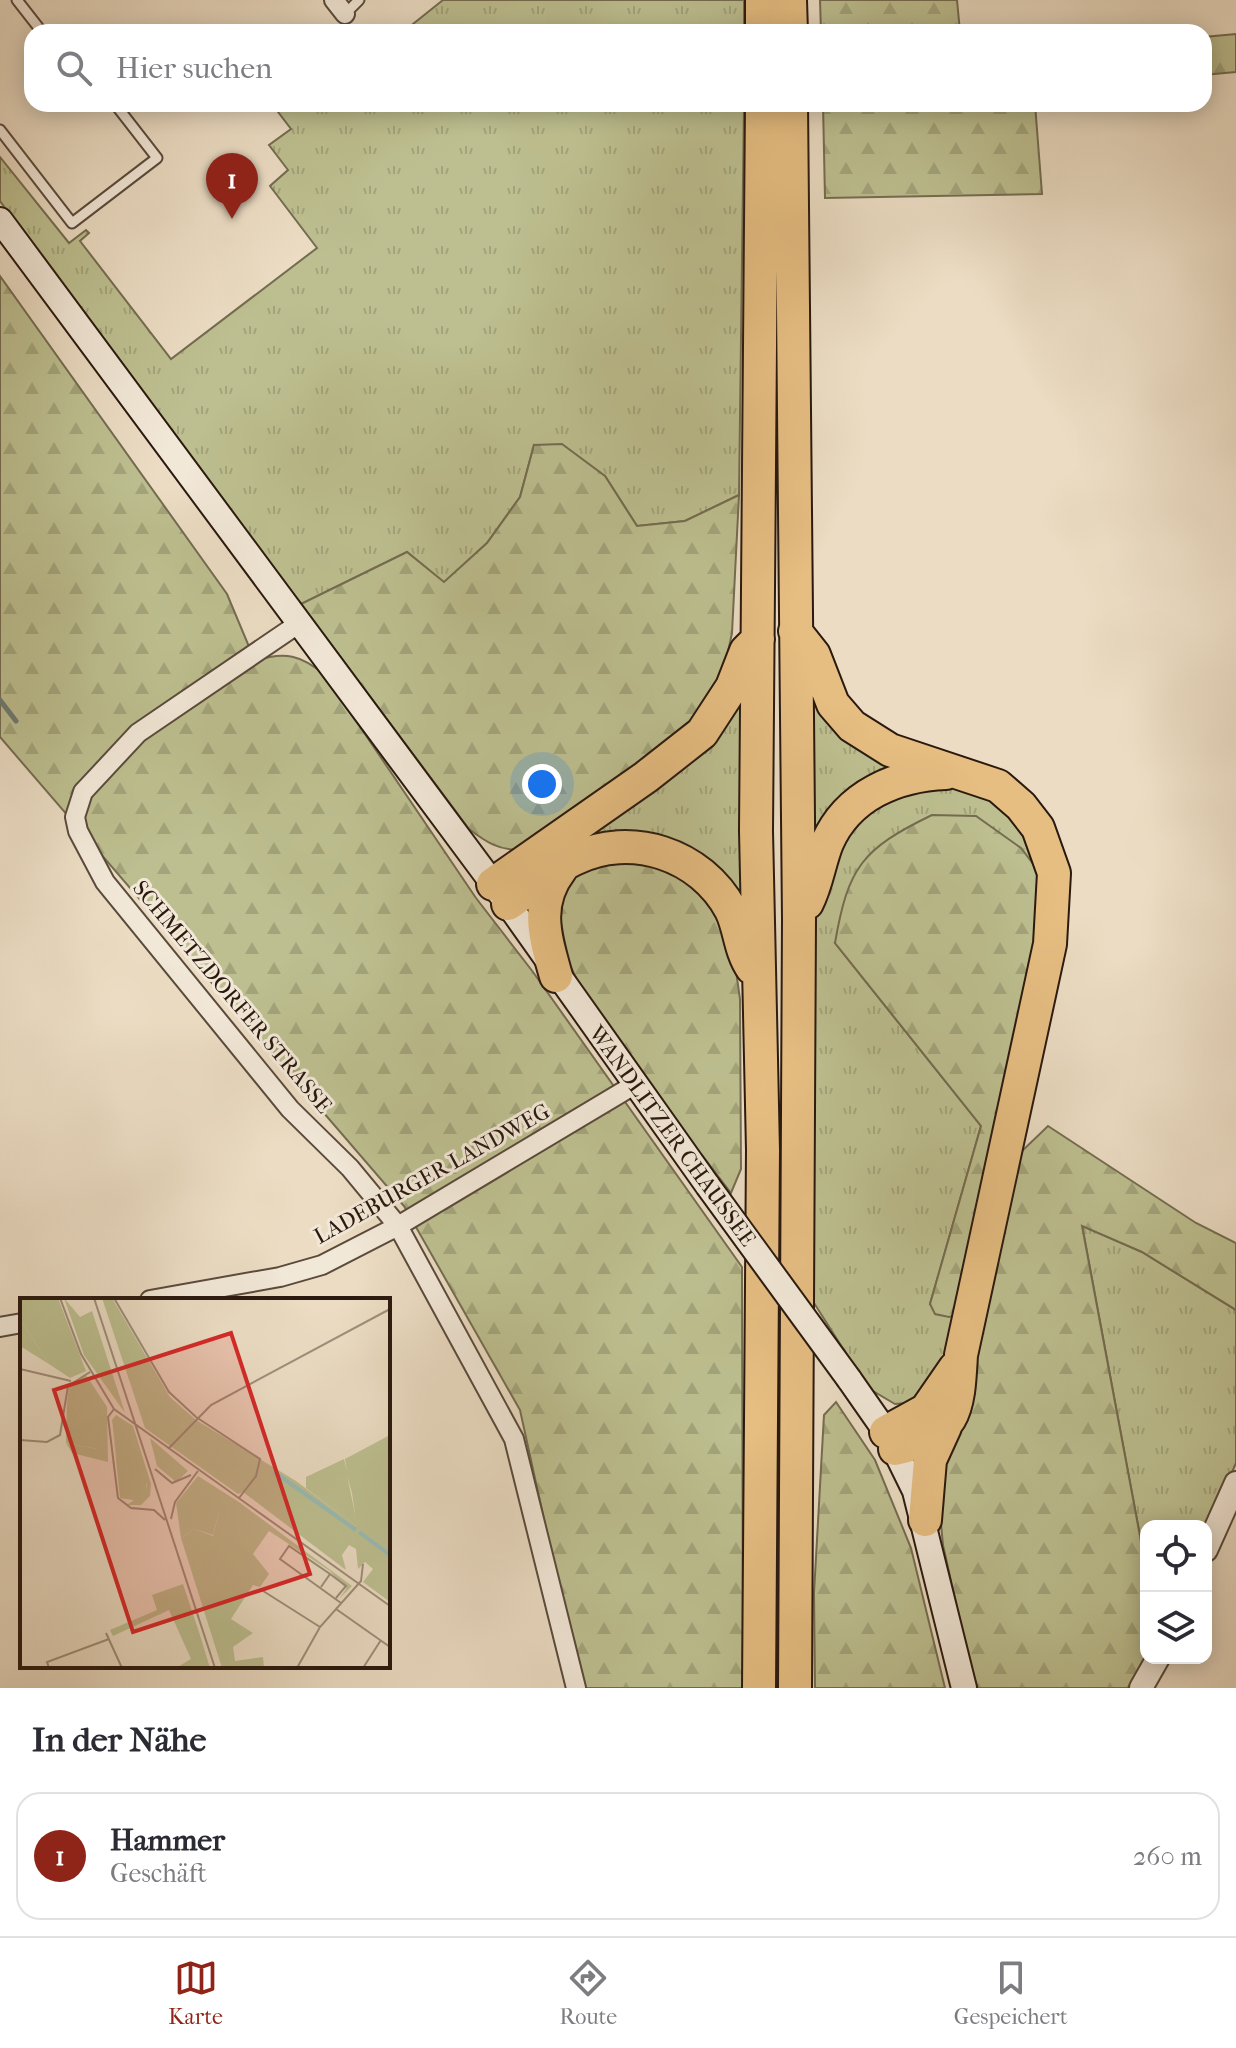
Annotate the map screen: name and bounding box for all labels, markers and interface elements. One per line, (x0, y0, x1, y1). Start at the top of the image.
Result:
search box (24, 24, 1212, 112)
icon: search (52, 46, 96, 90)
text: Hier suchen (116, 51, 272, 86)
pin: 1 (206, 153, 258, 219)
your location (522, 764, 562, 804)
street label: SCHMETZDORFER STRASSE (127, 875, 337, 1119)
street label: WANDLITZER CHAUSSEE (583, 1020, 761, 1251)
street label: LADEBURGER LANDWEG (310, 1098, 554, 1250)
inset map (20, 1298, 390, 1668)
map controls (1140, 1520, 1212, 1664)
button: locate (1140, 1520, 1212, 1592)
button: layers (1140, 1592, 1212, 1664)
text: In der Nähe (32, 1720, 206, 1760)
text: Hammer (110, 1823, 225, 1858)
text: 1 (55, 1841, 65, 1872)
text: 260 m (1133, 1841, 1202, 1872)
text: Geschäft (110, 1858, 207, 1889)
tab: Karte (168, 1956, 223, 2030)
tab: Route (560, 1956, 617, 2030)
tab: Gespeichert (954, 1956, 1068, 2030)

